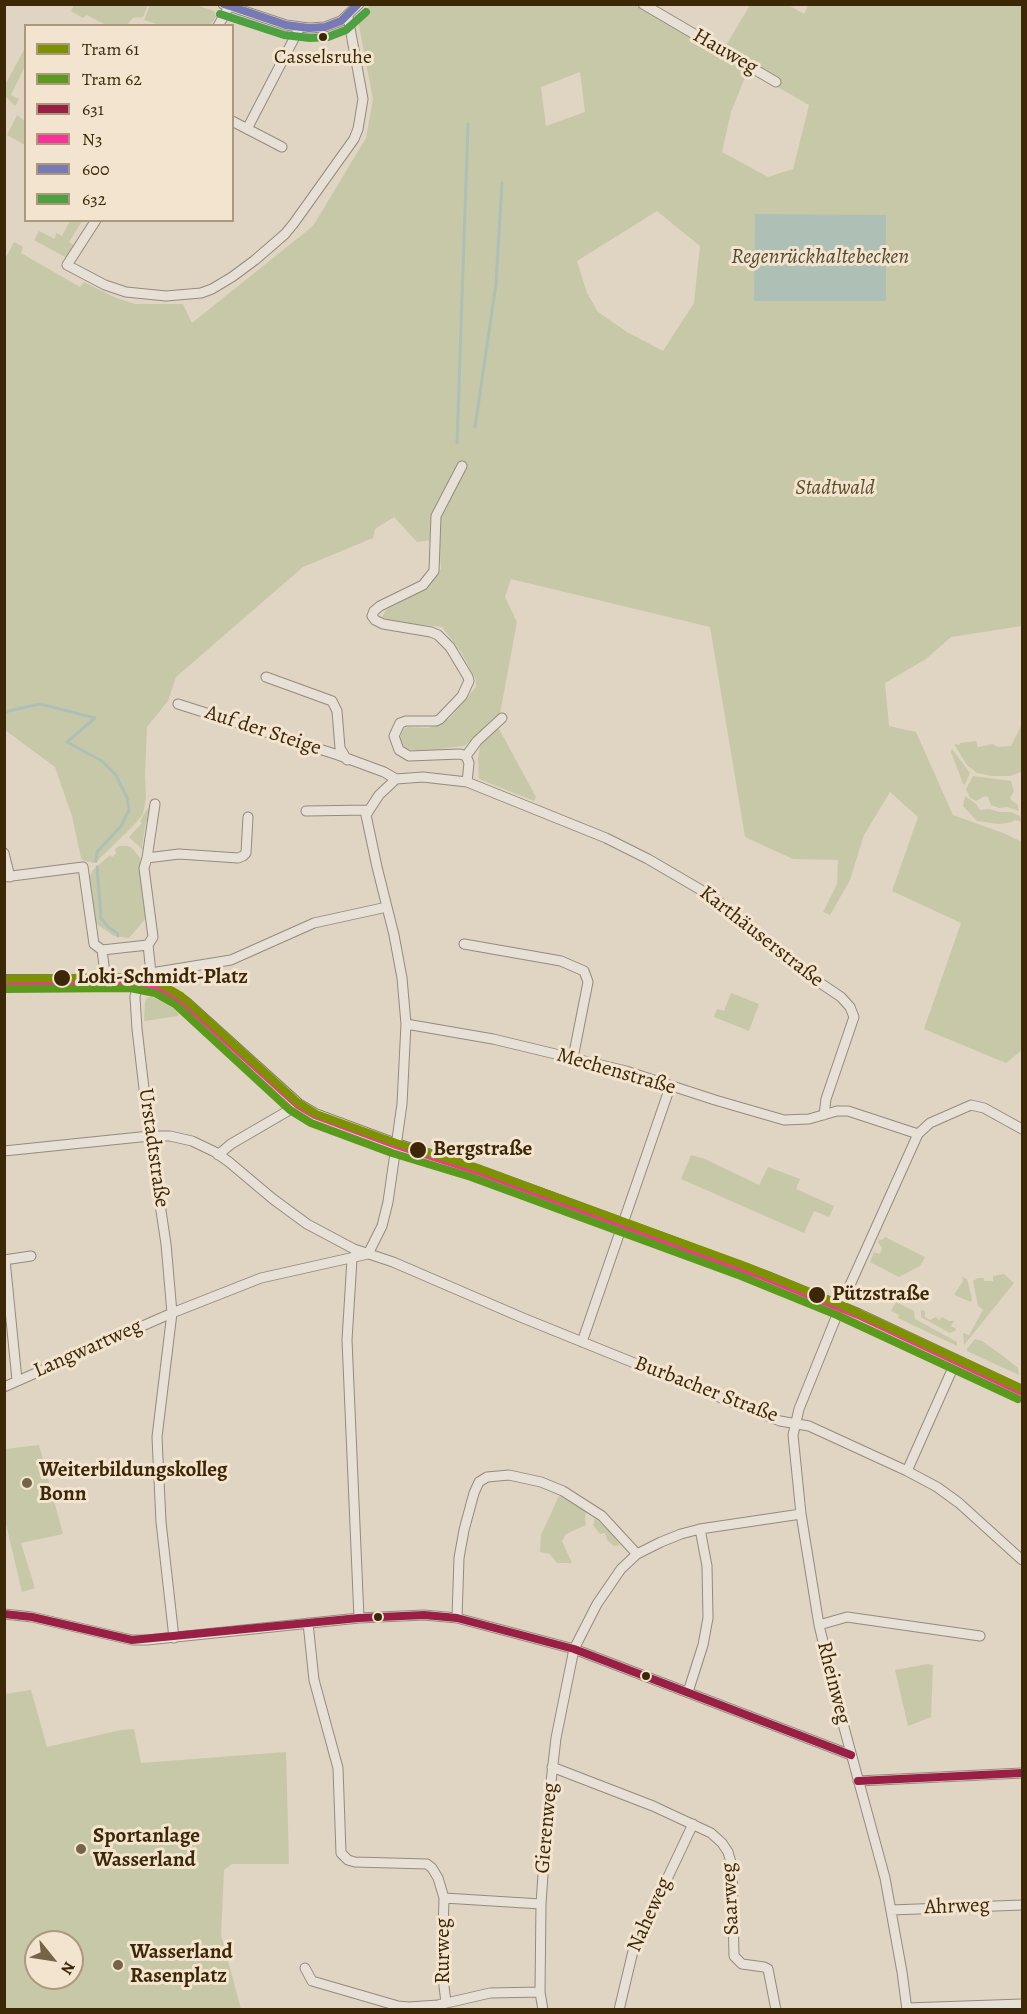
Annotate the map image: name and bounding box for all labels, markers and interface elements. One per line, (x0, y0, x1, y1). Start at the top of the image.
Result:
street label: Hauweg (688, 23, 762, 81)
legend (24, 24, 234, 222)
marker: Casselsruhe (317, 31, 329, 43)
text: Tram 61 (82, 37, 139, 61)
place label: Casselsruhe (274, 46, 372, 70)
text: Tram 62 (82, 67, 142, 91)
text: 631 (82, 97, 104, 121)
text: N3 (82, 127, 102, 151)
text: 600 (82, 157, 110, 181)
text: 632 (82, 187, 106, 211)
water label: Regenrückhaltebecken (731, 245, 909, 271)
park label: Stadtwald (795, 476, 875, 502)
street label: Auf der Steige (202, 700, 324, 762)
street label: Karthäuserstraße (694, 881, 828, 993)
place label: Loki-Schmidt-Platz (77, 965, 248, 991)
marker: Loki-Schmidt-Platz (52, 968, 72, 988)
street label: Mechenstraße (554, 1043, 678, 1101)
street label: Urstadtstraße (132, 1087, 174, 1209)
place label: Bergstraße (433, 1137, 532, 1163)
marker: Bergstraße (408, 1140, 428, 1160)
place label: Pützstraße (832, 1282, 929, 1308)
marker: Pützstraße (807, 1285, 827, 1305)
street label: Langwartweg (30, 1314, 146, 1384)
street label: Burbacher Straße (631, 1351, 781, 1429)
place label: Weiterbildungskolleg Bonn (39, 1458, 228, 1508)
marker: Weiterbildungskolleg Bonn (20, 1476, 34, 1490)
unlabelled marker (372, 1611, 384, 1623)
street label: Rheinweg (811, 1639, 855, 1727)
unlabelled marker (640, 1670, 652, 1682)
street label: Gierenweg (530, 1781, 564, 1875)
place label: Sportanlage Wasserland (93, 1824, 200, 1874)
marker: Sportanlage Wasserland (74, 1842, 88, 1856)
street label: Saarweg (717, 1862, 745, 1936)
street label: Naheweg (622, 1874, 678, 1956)
street label: Ahrweg (924, 1893, 990, 1921)
street label: Rurweg (431, 1918, 457, 1984)
north arrow (24, 1930, 84, 1990)
place label: Wasserland Rasenplatz (130, 1940, 233, 1990)
text: N (55, 1957, 80, 1979)
marker: Wasserland Rasenplatz (111, 1958, 125, 1972)

